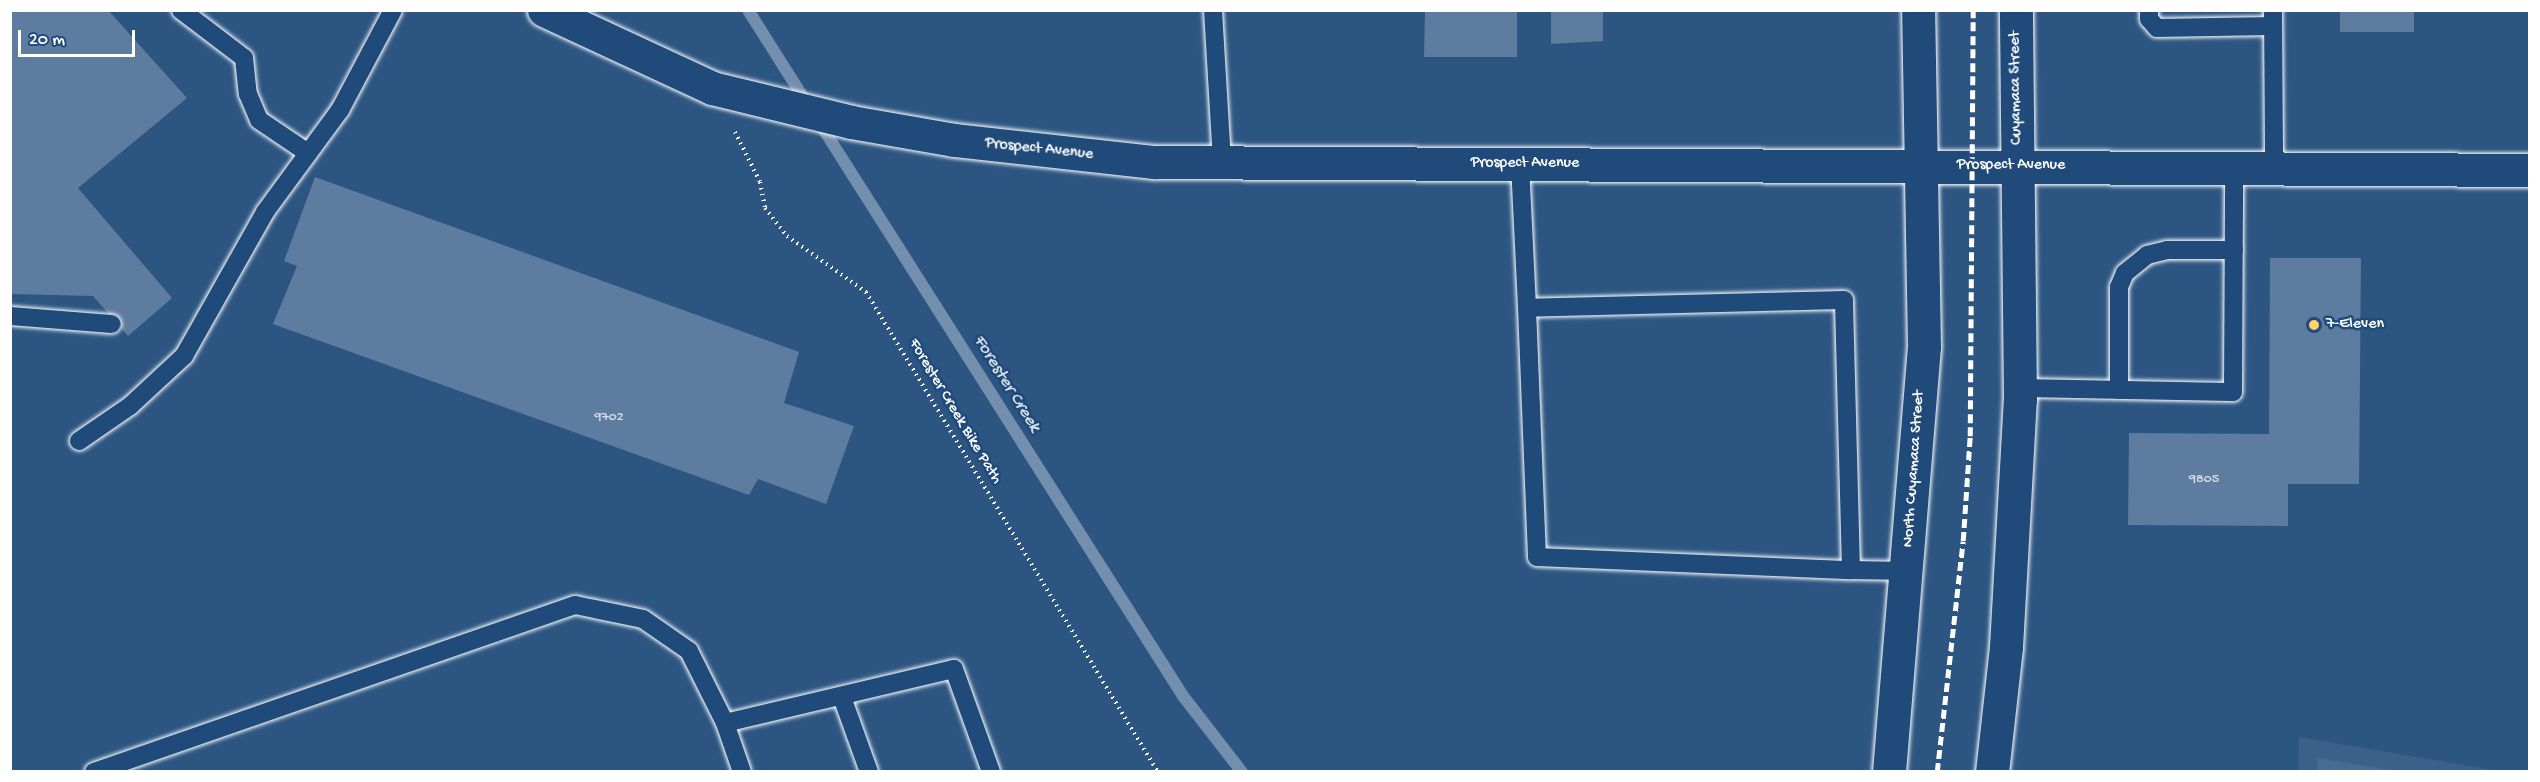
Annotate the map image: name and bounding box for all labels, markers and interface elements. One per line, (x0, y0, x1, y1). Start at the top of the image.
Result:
scale bar (21, 18, 138, 56)
text: 20 m (29, 30, 65, 51)
street label: Cuyamaca Street (2006, 31, 2028, 145)
street label: Prospect Avenue (984, 135, 1094, 165)
street label: Prospect Avenue (1471, 154, 1579, 174)
street label: Prospect Avenue (1957, 156, 2065, 176)
place label: 7-Eleven (2326, 315, 2384, 335)
marker: 7-Eleven (2307, 318, 2321, 332)
water label: Forester Creek (967, 331, 1045, 437)
street label: Forester Creek Bike Path (903, 336, 1005, 488)
street label: North Cuyamaca Street (1900, 390, 1930, 548)
house number: 9702 (594, 410, 624, 426)
house number: 9805 (2189, 472, 2219, 488)

